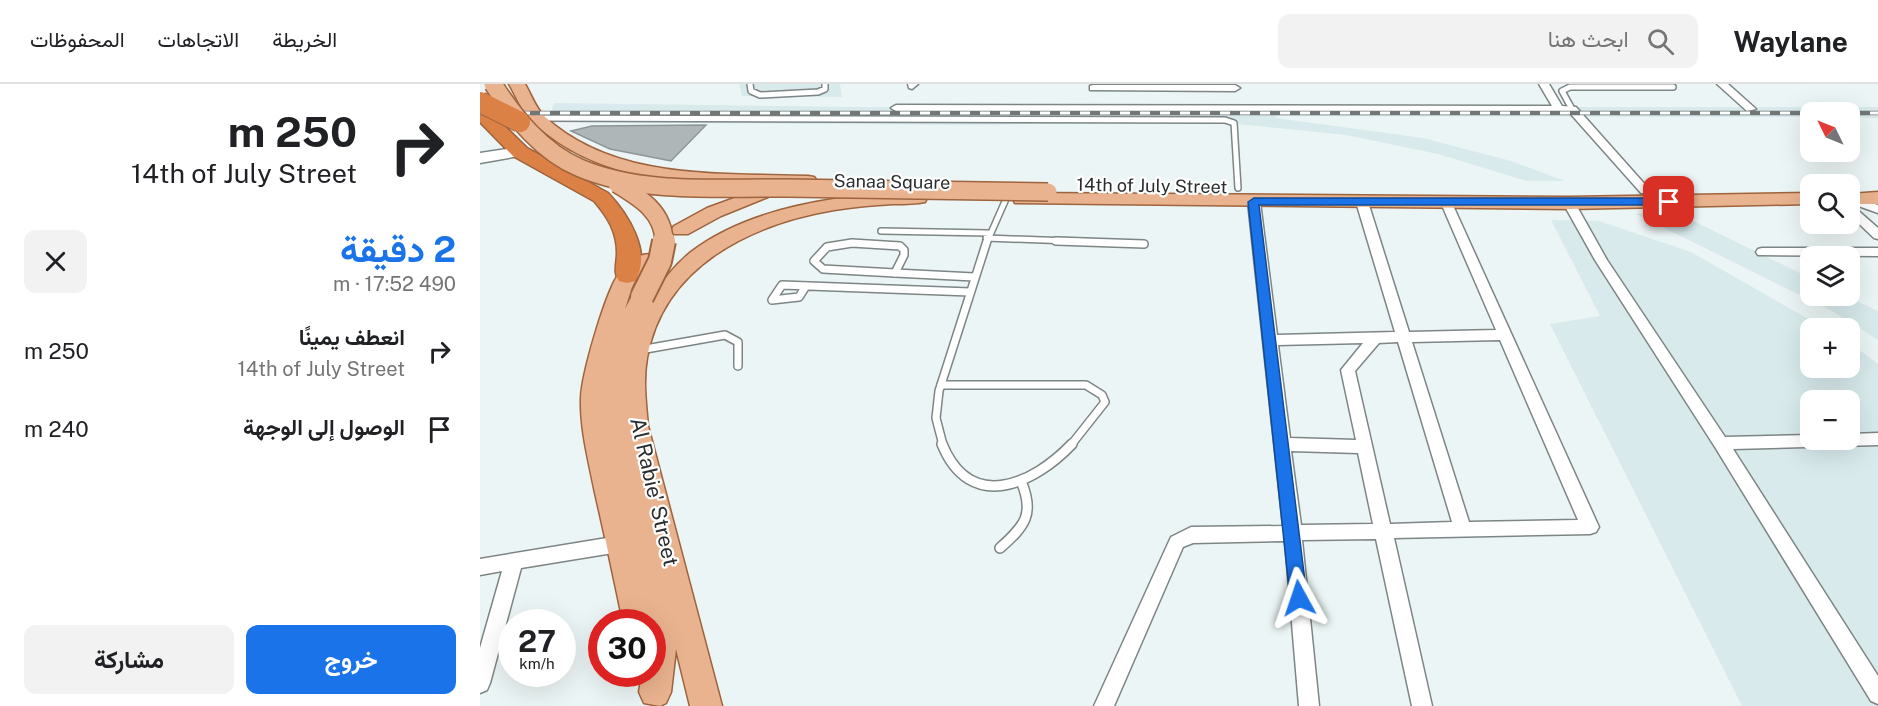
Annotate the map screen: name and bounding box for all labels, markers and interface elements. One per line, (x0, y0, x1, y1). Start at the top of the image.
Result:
search box (1278, 14, 1698, 68)
icon: search (1644, 25, 1677, 58)
text: Waylane (1734, 25, 1848, 58)
text: ابحث هنا (1548, 26, 1629, 52)
text: المحفوظات (30, 27, 125, 52)
text: الاتجاهات (158, 27, 239, 52)
text: الخريطة (272, 27, 337, 52)
north arrow (1800, 102, 1860, 162)
map controls (1800, 102, 1860, 450)
text: 250 m (228, 107, 357, 156)
icon: right (378, 108, 456, 186)
text: 14th of July Street (131, 157, 357, 189)
street label: Sanaa Square (833, 170, 951, 193)
street label: 14th of July Street (1077, 174, 1228, 197)
button: search (1800, 174, 1860, 234)
pin (1643, 176, 1694, 227)
icon: arrive (1652, 185, 1685, 218)
text: 2 دقيقة (340, 228, 456, 270)
button: close (24, 230, 87, 293)
button: layers (1800, 246, 1860, 306)
text: 490 m · 17:52 (333, 272, 456, 296)
button: + (1800, 318, 1860, 378)
text: انعطف يمينًا (299, 324, 405, 350)
icon: right (423, 335, 456, 368)
text: 250 m (24, 338, 89, 364)
text: 14th of July Street (238, 357, 405, 381)
button: − (1800, 390, 1860, 450)
icon: arrive (423, 413, 456, 446)
text: الوصول إلى الوجهة (243, 414, 405, 440)
street label: Al Rabie' Street (625, 415, 684, 569)
text: 240 m (24, 416, 89, 442)
position arrow (1267, 566, 1331, 630)
speed limit sign: 30 (588, 609, 666, 687)
text: 27 (518, 623, 556, 659)
button: مشاركة (24, 625, 234, 694)
button: خروج (246, 625, 456, 694)
text: km/h (519, 655, 555, 672)

